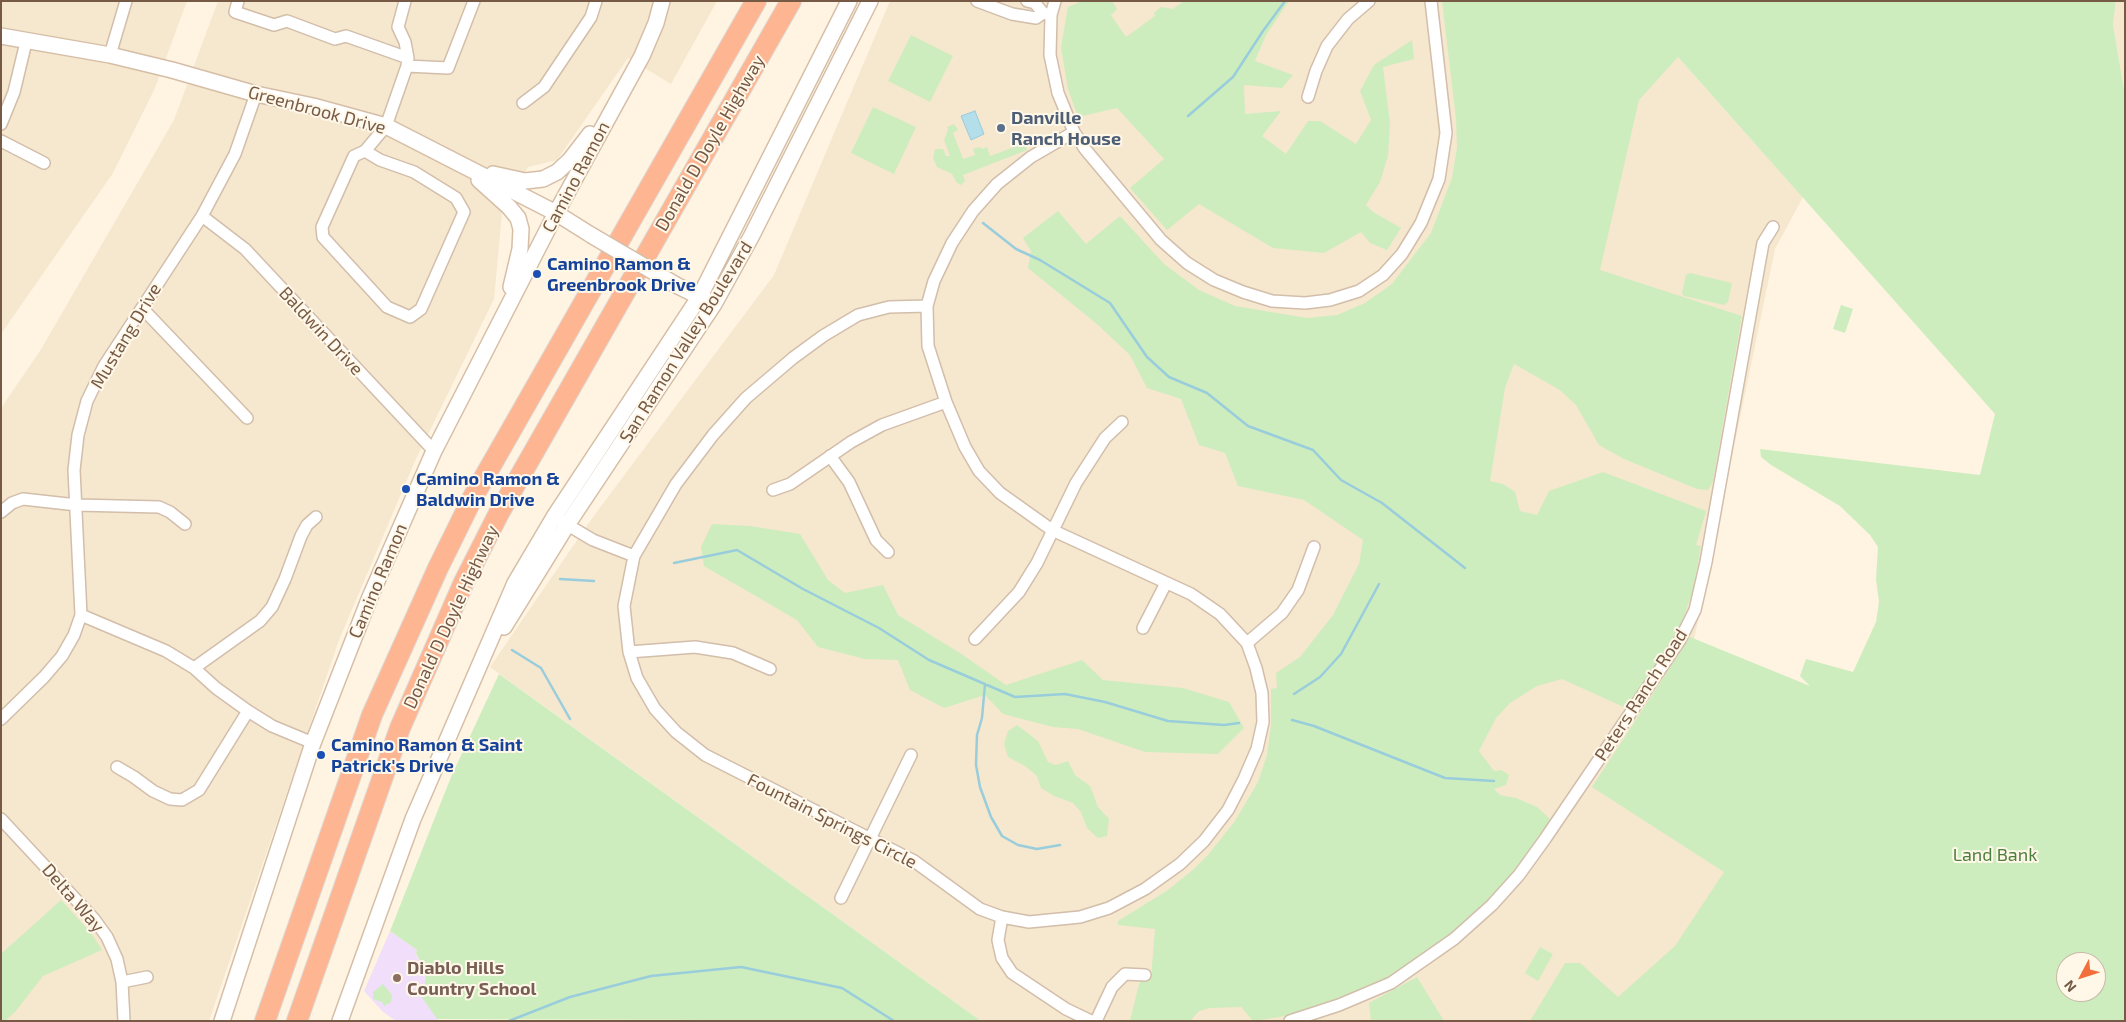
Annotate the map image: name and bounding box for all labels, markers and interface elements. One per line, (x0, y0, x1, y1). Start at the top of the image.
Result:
street label: Donald D Doyle Highway (651, 51, 769, 235)
street label: Greenbrook Drive (246, 81, 388, 139)
place label: Danville Ranch House (1011, 107, 1121, 150)
street label: Camino Ramon (538, 118, 614, 236)
marker: Danville Ranch House (995, 122, 1007, 134)
street label: San Ramon Valley Boulevard (615, 237, 757, 447)
place label: Camino Ramon & Greenbrook Drive (547, 253, 696, 296)
marker: Camino Ramon & Greenbrook Drive (531, 268, 543, 280)
street label: Mustang Drive (86, 279, 166, 393)
street label: Baldwin Drive (274, 282, 368, 380)
place label: Camino Ramon & Baldwin Drive (416, 468, 560, 510)
marker: Camino Ramon & Baldwin Drive (400, 483, 412, 495)
street label: Camino Ramon (344, 520, 412, 642)
street label: Donald D Doyle Highway (399, 522, 503, 712)
street label: Peters Ranch Road (1590, 625, 1692, 765)
place label: Camino Ramon & Saint Patrick's Drive (331, 734, 523, 776)
marker: Camino Ramon & Saint Patrick's Drive (315, 749, 327, 761)
street label: Fountain Springs Circle (744, 769, 920, 873)
park label: Land Bank (1953, 844, 2037, 866)
street label: Delta Way (37, 859, 109, 937)
north arrow (2056, 952, 2106, 1002)
place label: Diablo Hills Country School (407, 957, 537, 1000)
marker: Diablo Hills Country School (391, 972, 403, 984)
text: N (2060, 977, 2080, 996)

